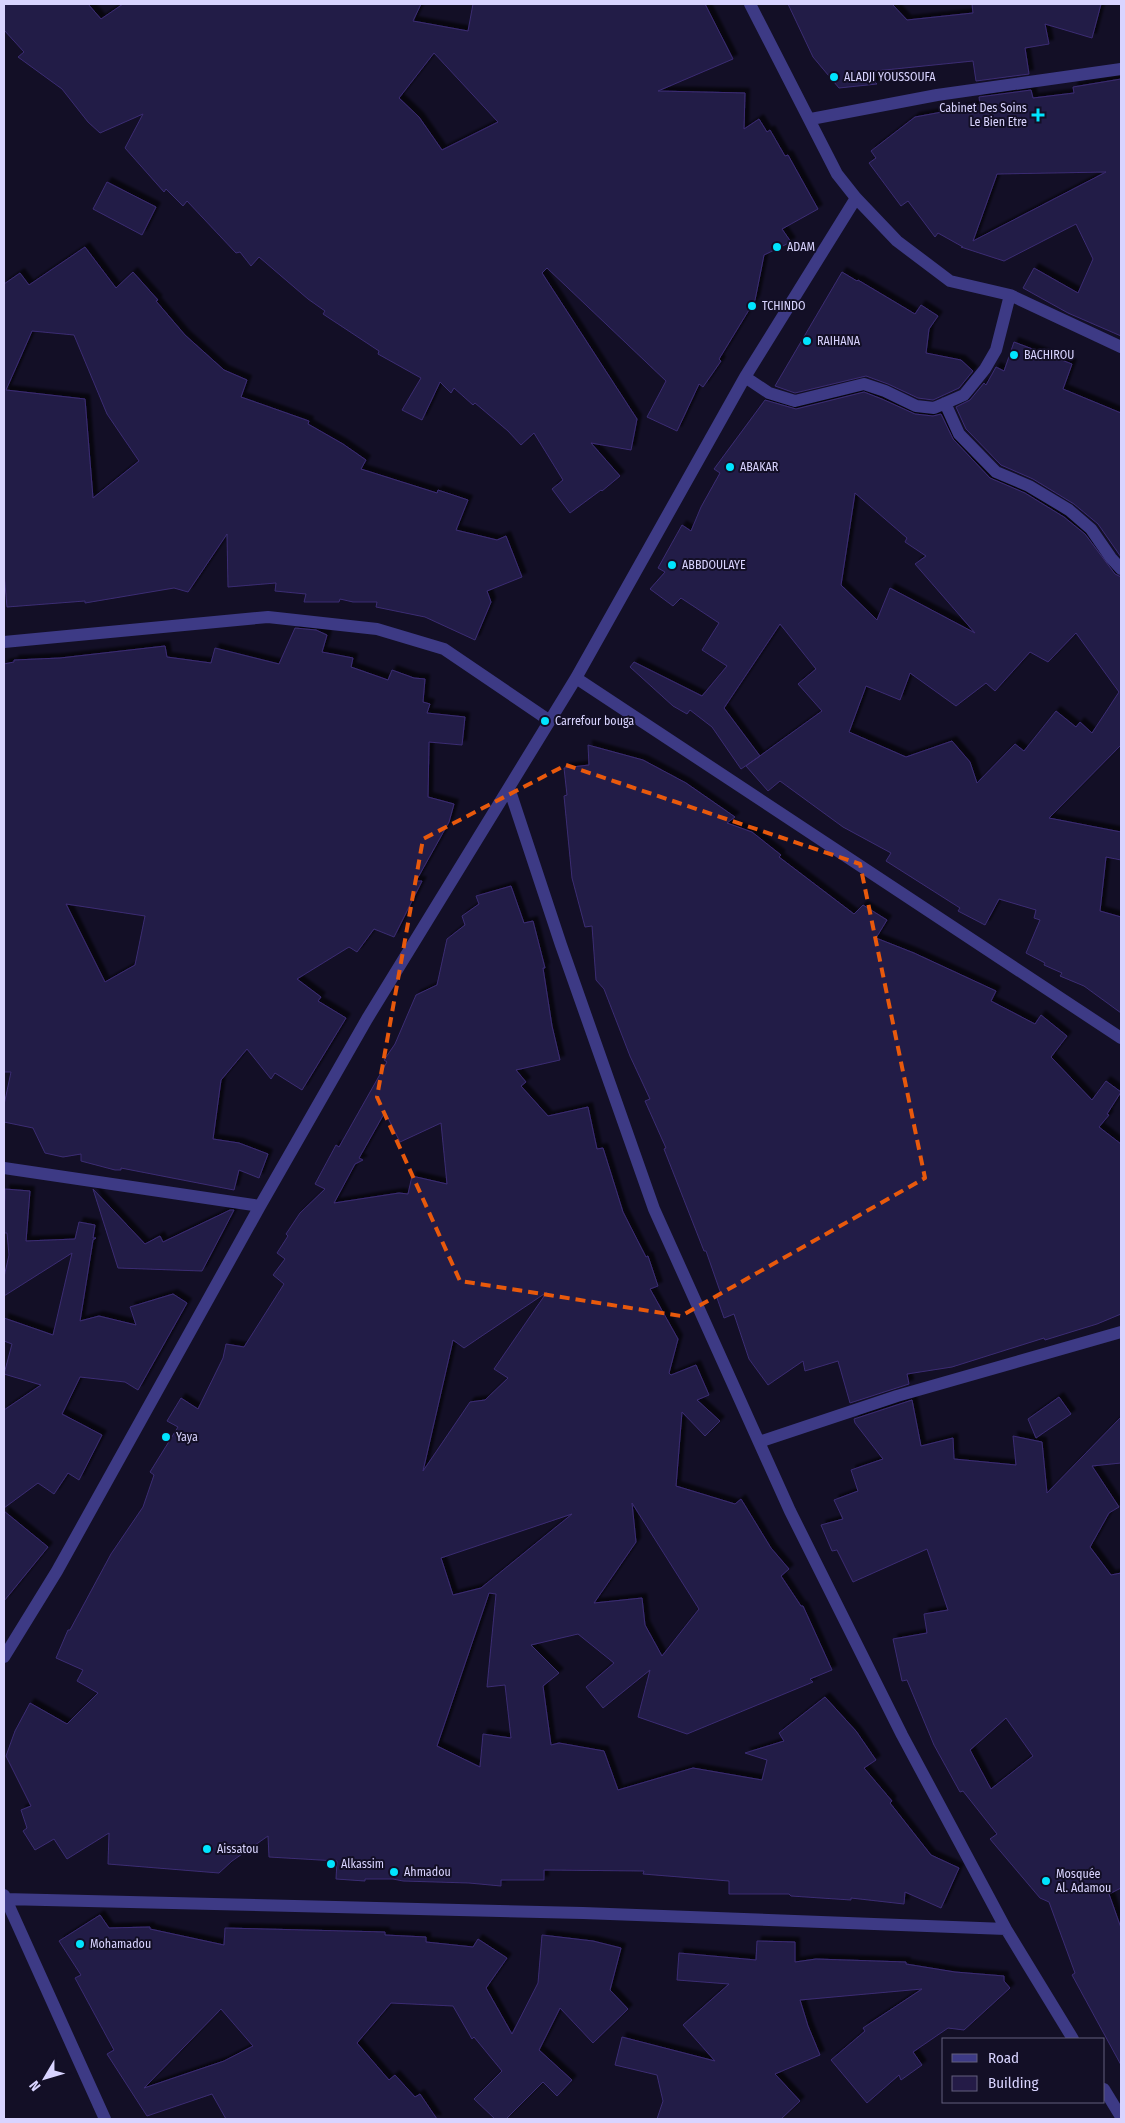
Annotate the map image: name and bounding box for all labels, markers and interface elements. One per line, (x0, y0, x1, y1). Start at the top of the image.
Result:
place label: ALADJI YOUSSOUFA (844, 70, 936, 84)
marker: ALADJI YOUSSOUFA (828, 71, 840, 83)
place label: Cabinet Des Soins Le Bien Etre (939, 101, 1027, 129)
marker: Cabinet Des Soins Le Bien Etre (1031, 108, 1045, 122)
place label: ADAM (787, 240, 815, 254)
marker: ADAM (771, 241, 783, 253)
place label: TCHINDO (762, 299, 805, 313)
marker: TCHINDO (746, 300, 758, 312)
place label: RAIHANA (817, 334, 861, 348)
marker: RAIHANA (801, 335, 813, 347)
place label: BACHIROU (1024, 348, 1074, 362)
marker: BACHIROU (1008, 349, 1020, 361)
place label: ABAKAR (740, 460, 779, 474)
marker: ABAKAR (724, 461, 736, 473)
place label: ABBDOULAYE (682, 558, 746, 572)
marker: ABBDOULAYE (666, 559, 678, 571)
place label: Carrefour bouga (555, 714, 634, 728)
marker: Carrefour bouga (539, 715, 551, 727)
place label: Yaya (176, 1430, 198, 1444)
marker: Yaya (160, 1431, 172, 1443)
place label: Aissatou (217, 1842, 259, 1856)
marker: Aissatou (201, 1843, 213, 1855)
place label: Alkassim (341, 1857, 384, 1871)
marker: Alkassim (325, 1858, 337, 1870)
place label: Ahmadou (404, 1865, 451, 1879)
marker: Ahmadou (388, 1866, 400, 1878)
place label: Mosquée Al. Adamou (1056, 1867, 1111, 1895)
marker: Mosquée Al. Adamou (1040, 1875, 1052, 1887)
place label: Mohamadou (90, 1937, 151, 1951)
marker: Mohamadou (74, 1938, 86, 1950)
legend (942, 2038, 1105, 2103)
text: Road (988, 2049, 1019, 2067)
north arrow (20, 2053, 70, 2103)
text: Building (988, 2074, 1039, 2092)
text: N (26, 2077, 44, 2094)

